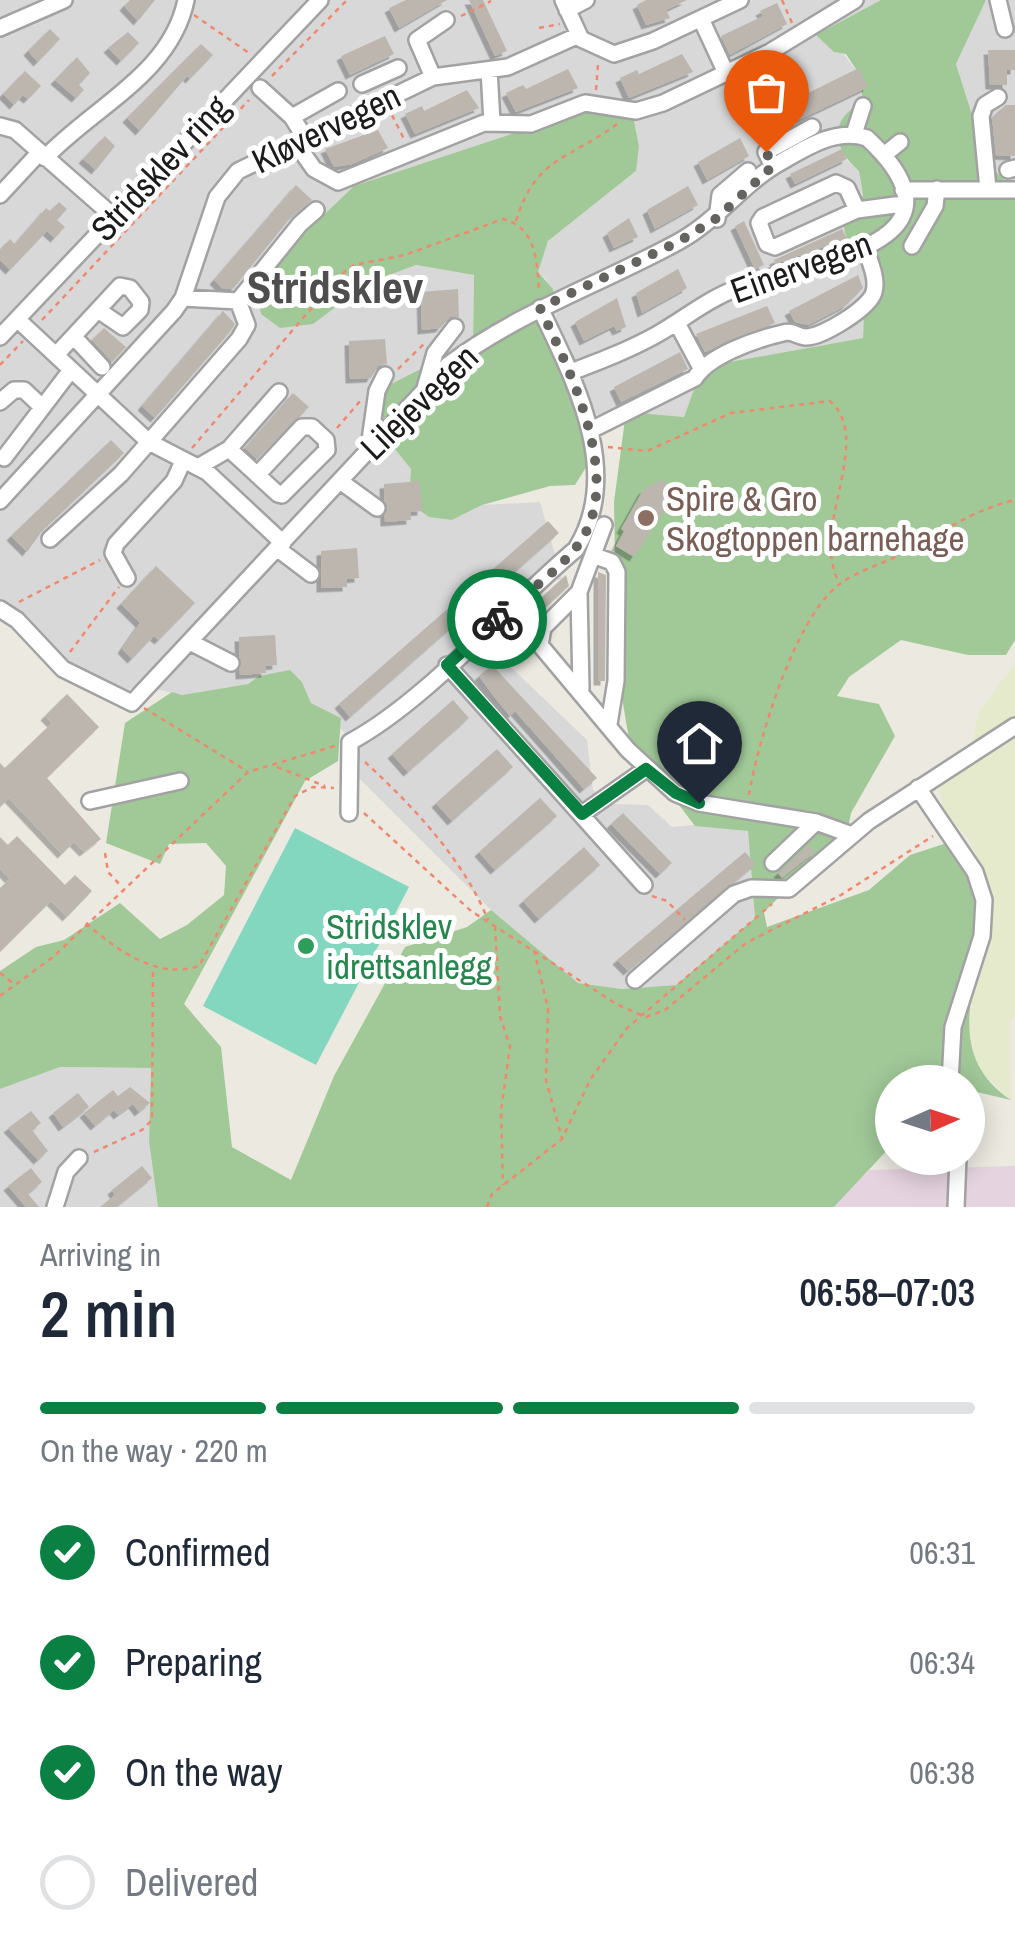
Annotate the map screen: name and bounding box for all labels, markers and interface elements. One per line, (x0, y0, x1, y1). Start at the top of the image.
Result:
pin (724, 50, 809, 153)
icon: bag (739, 65, 794, 120)
street label: Kløvervegen (244, 72, 408, 184)
street label: Stridsklev ring (80, 85, 240, 251)
street label: Einervegen (724, 220, 878, 314)
district label: Stridsklev (247, 256, 424, 317)
street label: Lilejevegen (350, 334, 488, 470)
place label: Spire & Gro Skogtoppen barnehage (666, 475, 964, 562)
marker: Spire & Gro Skogtoppen barnehage (635, 507, 657, 529)
courier (447, 569, 547, 669)
icon: bike (470, 592, 525, 647)
pin (657, 701, 742, 804)
icon: home (672, 716, 727, 771)
place label: Stridsklev idrettsanlegg (326, 903, 492, 990)
marker: Stridsklev idrettsanlegg (295, 935, 317, 957)
north arrow (875, 1065, 985, 1175)
map controls (875, 1065, 985, 1175)
text: Arriving in (40, 1233, 161, 1276)
text: 06:58–07:03 (799, 1267, 975, 1318)
text: 2 min (40, 1270, 177, 1357)
text: On the way · 220 m (40, 1429, 268, 1472)
icon: check (40, 1525, 95, 1580)
text: Confirmed (125, 1527, 270, 1578)
text: 06:31 (909, 1531, 975, 1574)
icon: check (40, 1635, 95, 1690)
text: Preparing (125, 1637, 262, 1688)
text: 06:34 (909, 1641, 975, 1684)
icon: check (40, 1745, 95, 1800)
text: On the way (125, 1747, 283, 1798)
text: 06:38 (909, 1751, 975, 1794)
text: Delivered (125, 1857, 258, 1908)

